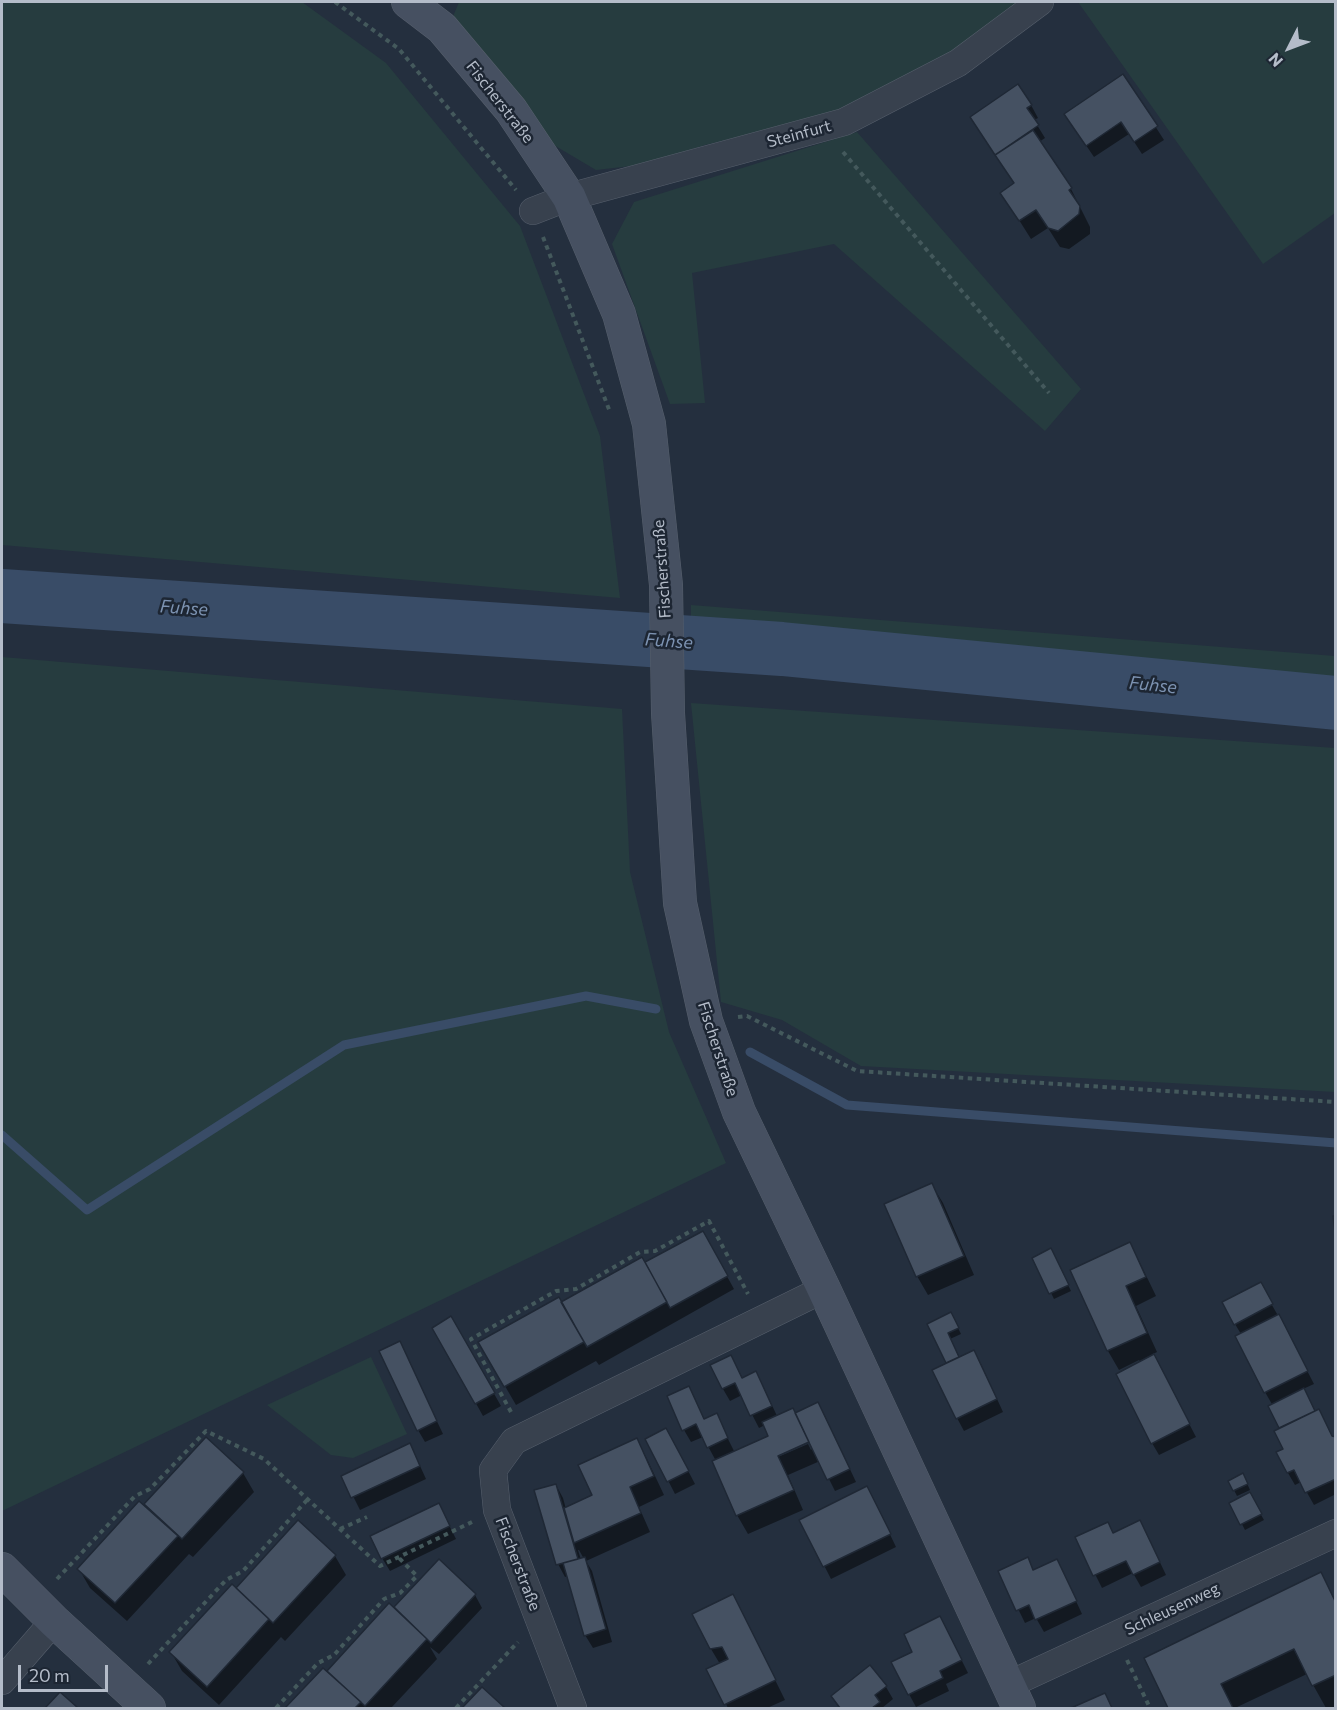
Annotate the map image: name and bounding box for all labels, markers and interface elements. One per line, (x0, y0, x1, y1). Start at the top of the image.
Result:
north arrow (1259, 18, 1319, 78)
text: N (1264, 50, 1286, 71)
street label: Fischerstraße (462, 57, 538, 147)
street label: Steinfurt (765, 116, 833, 152)
street label: Fischerstraße (649, 519, 675, 619)
water label: Fuhse (159, 596, 209, 620)
water label: Fuhse (644, 629, 694, 653)
water label: Fuhse (1128, 672, 1178, 698)
street label: Fischerstraße (694, 999, 742, 1099)
street label: Fischerstraße (491, 1514, 545, 1614)
street label: Schleusenweg (1122, 1579, 1222, 1639)
scale bar (21, 1653, 111, 1691)
text: 20 m (29, 1664, 70, 1686)

